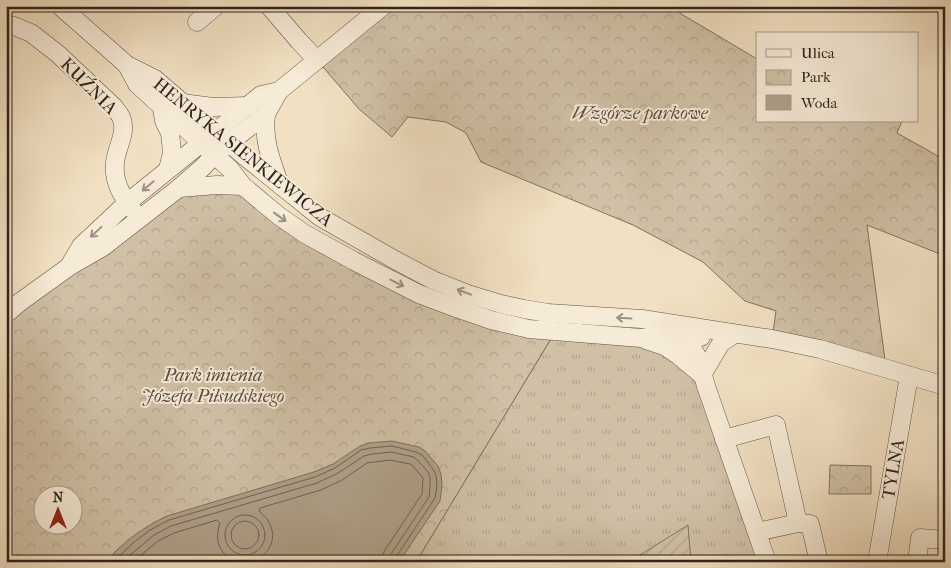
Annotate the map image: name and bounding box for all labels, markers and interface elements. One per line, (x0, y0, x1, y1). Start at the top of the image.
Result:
legend (756, 32, 918, 122)
text: Ulica (801, 44, 836, 62)
street label: KUŹNIA (56, 53, 122, 119)
text: Park (801, 68, 831, 86)
street label: HENRYKA SIENKIEWICZA (149, 74, 337, 231)
text: Woda (800, 94, 838, 112)
park label: Wzgórze parkowe (572, 103, 709, 124)
one-way arrow (141, 180, 154, 191)
one-way arrow (273, 212, 287, 222)
one-way arrow (89, 226, 102, 238)
one-way arrow (389, 279, 404, 288)
one-way arrow (457, 287, 472, 296)
one-way arrow (616, 313, 632, 323)
park label: Park imienia Józefa Piłsudskiego (142, 365, 284, 407)
street label: TYLNA (878, 437, 909, 501)
north arrow (32, 486, 82, 536)
text: N (53, 489, 64, 506)

